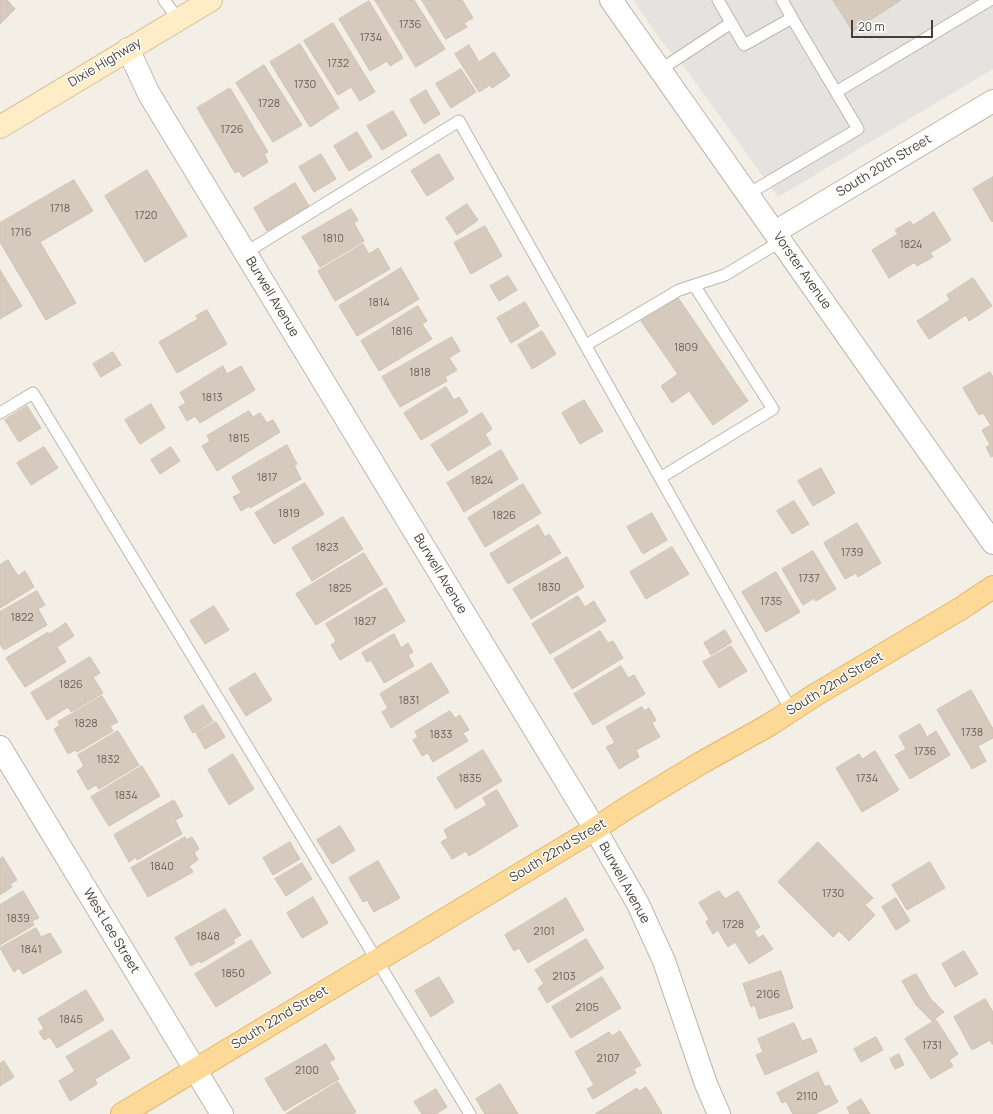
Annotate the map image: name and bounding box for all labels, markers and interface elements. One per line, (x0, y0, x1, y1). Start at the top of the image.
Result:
scale bar (853, 12, 935, 38)
house number: 1736 (399, 18, 421, 32)
text: 20 m (858, 18, 885, 35)
house number: 1734 (360, 31, 382, 45)
street label: Dixie Highway (66, 35, 144, 91)
house number: 1732 (327, 57, 349, 71)
house number: 1730 (294, 78, 316, 92)
house number: 1728 (258, 97, 280, 111)
house number: 1726 (221, 123, 243, 137)
street label: South 20th Street (834, 132, 934, 200)
house number: 1718 (50, 202, 70, 216)
house number: 1720 (135, 209, 157, 223)
house number: 1716 (11, 226, 31, 240)
street label: Vorster Avenue (770, 230, 834, 312)
house number: 1810 (322, 232, 344, 246)
house number: 1824 (899, 238, 923, 252)
street label: Burwell Avenue (242, 254, 302, 340)
house number: 1814 (368, 296, 390, 310)
house number: 1816 (391, 325, 413, 339)
house number: 1809 (674, 341, 698, 355)
house number: 1818 (409, 366, 431, 380)
house number: 1813 (201, 391, 223, 405)
house number: 1815 (228, 432, 250, 446)
house number: 1817 (257, 471, 277, 485)
house number: 1824 (470, 474, 494, 488)
house number: 1819 (278, 507, 300, 521)
house number: 1826 (492, 509, 516, 523)
street label: Burwell Avenue (410, 531, 470, 617)
house number: 1823 (315, 541, 339, 555)
house number: 1739 (841, 546, 863, 560)
house number: 1737 (798, 572, 820, 586)
house number: 1830 (537, 581, 561, 595)
house number: 1825 (328, 582, 352, 596)
house number: 1735 (760, 595, 782, 609)
house number: 1822 (10, 611, 34, 625)
house number: 1827 (354, 615, 376, 629)
street label: South 22nd Street (784, 649, 886, 719)
house number: 1826 (59, 678, 83, 692)
house number: 1831 (398, 694, 420, 708)
house number: 1828 (74, 717, 98, 731)
house number: 1738 (961, 726, 983, 740)
house number: 1833 (430, 728, 452, 742)
house number: 1736 (914, 745, 936, 759)
house number: 1832 (96, 753, 120, 767)
house number: 1835 (458, 772, 482, 786)
house number: 1734 (856, 772, 878, 786)
house number: 1834 (114, 789, 138, 803)
street label: South 22nd Street (507, 816, 609, 886)
street label: Burwell Avenue (595, 839, 653, 927)
house number: 1840 (150, 860, 174, 874)
street label: West Lee Street (80, 886, 142, 976)
house number: 1730 (822, 887, 844, 901)
house number: 1839 (6, 912, 30, 926)
house number: 1728 (722, 918, 744, 932)
house number: 2101 (533, 925, 555, 939)
house number: 1848 (196, 930, 220, 944)
house number: 1841 (20, 943, 42, 957)
house number: 1850 (221, 967, 245, 981)
house number: 2103 (552, 970, 576, 984)
street label: South 22nd Street (229, 983, 331, 1053)
house number: 2106 (756, 988, 780, 1002)
house number: 2105 (575, 1001, 599, 1015)
house number: 1845 (59, 1013, 83, 1027)
house number: 1731 (922, 1039, 942, 1053)
house number: 2107 (597, 1052, 619, 1066)
house number: 2100 (295, 1064, 319, 1078)
house number: 2110 (796, 1090, 818, 1104)

